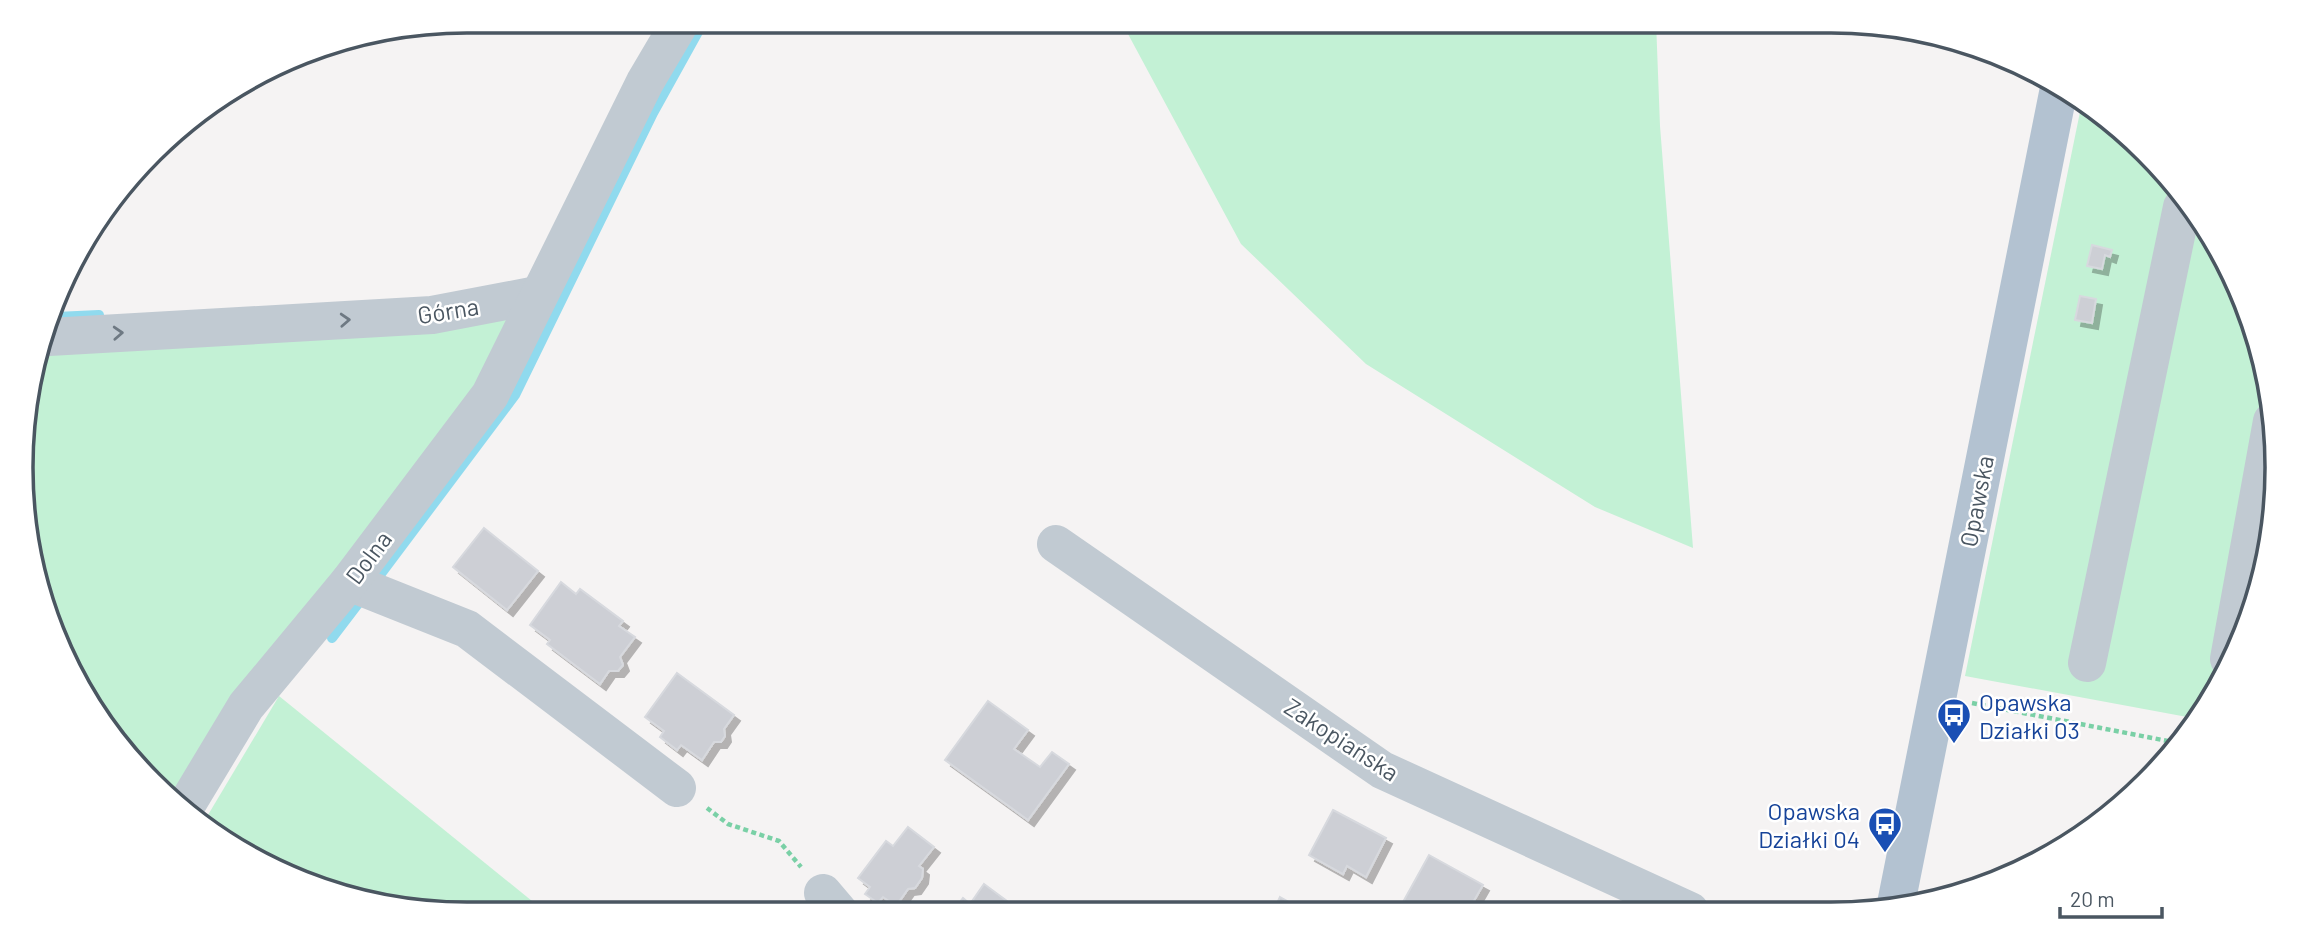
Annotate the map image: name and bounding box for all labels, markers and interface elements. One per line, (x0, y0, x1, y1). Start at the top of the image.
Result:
street label: Górna (415, 291, 481, 329)
one-way arrow (339, 313, 350, 328)
one-way arrow (112, 325, 123, 340)
street label: Opawska (1953, 453, 1999, 549)
street label: Dolna (339, 525, 397, 589)
place label: Opawska Działki 03 (1979, 687, 2080, 744)
street label: Zakopiańska (1279, 691, 1405, 787)
bus stop icon: Opawska Działki 03 (1935, 696, 1973, 745)
place label: Opawska Działki 04 (1758, 796, 1860, 853)
bus stop icon: Opawska Działki 04 (1866, 805, 1904, 854)
scale bar (2060, 876, 2162, 920)
text: 20 m (2070, 886, 2115, 911)

